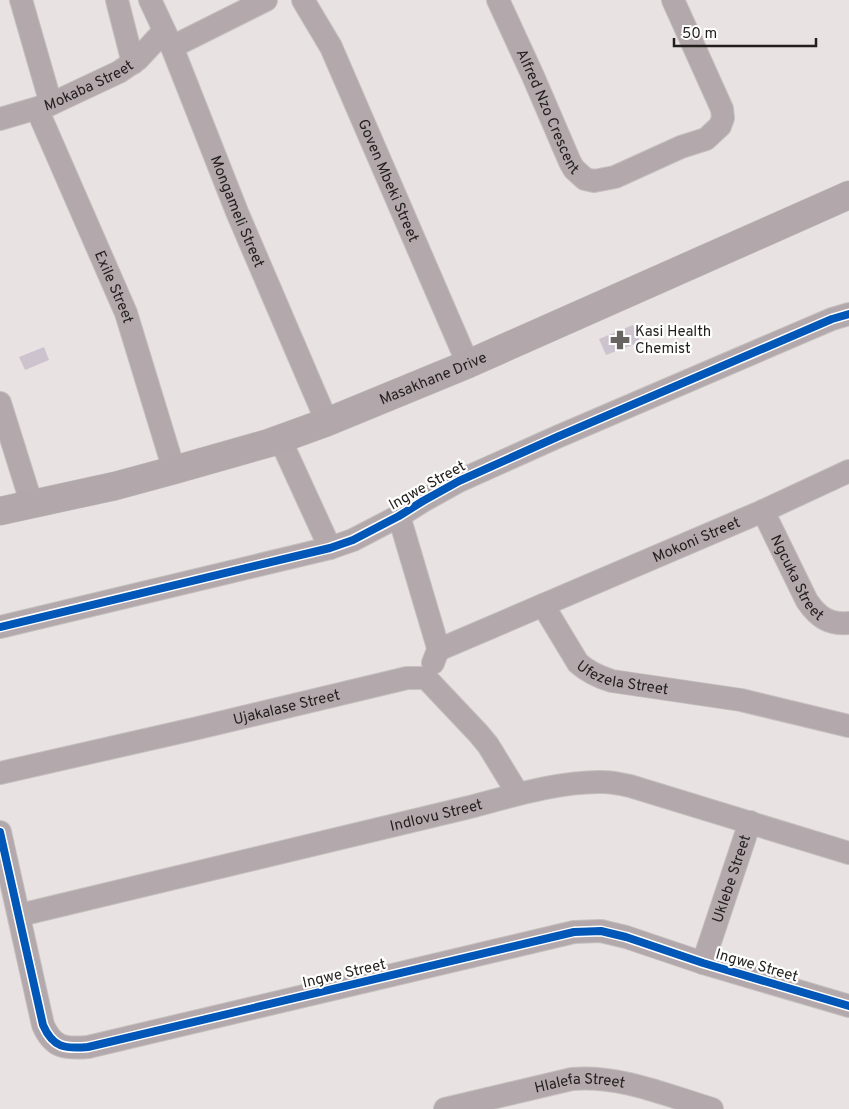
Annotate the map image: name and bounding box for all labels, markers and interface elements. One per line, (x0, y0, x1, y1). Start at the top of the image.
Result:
scale bar (674, 15, 816, 47)
text: 50 m (682, 25, 717, 44)
street label: Alfred Nzo Crescent (511, 46, 582, 180)
street label: Mokaba Street (42, 57, 138, 116)
street label: Goven Mbeki Street (352, 117, 422, 245)
street label: Mongameli Street (205, 153, 268, 271)
street label: Exile Street (89, 248, 137, 326)
place label: Kasi Health Chemist (635, 323, 711, 359)
pharmacy icon: Kasi Health Chemist (609, 329, 631, 351)
street label: Masakhane Drive (377, 349, 490, 410)
street label: Ingwe Street (386, 457, 469, 515)
street label: Mokoni Street (650, 514, 744, 568)
street label: Ngcuka Street (765, 532, 827, 626)
street label: Ufezela Street (572, 657, 670, 700)
street label: Ujakalase Street (231, 686, 342, 730)
street label: Indlovu Street (388, 796, 485, 837)
street label: Uklebe Street (709, 832, 756, 926)
street label: Ingwe Street (713, 946, 800, 987)
street label: Ingwe Street (301, 956, 388, 993)
street label: Hlalefa Street (533, 1070, 627, 1099)

